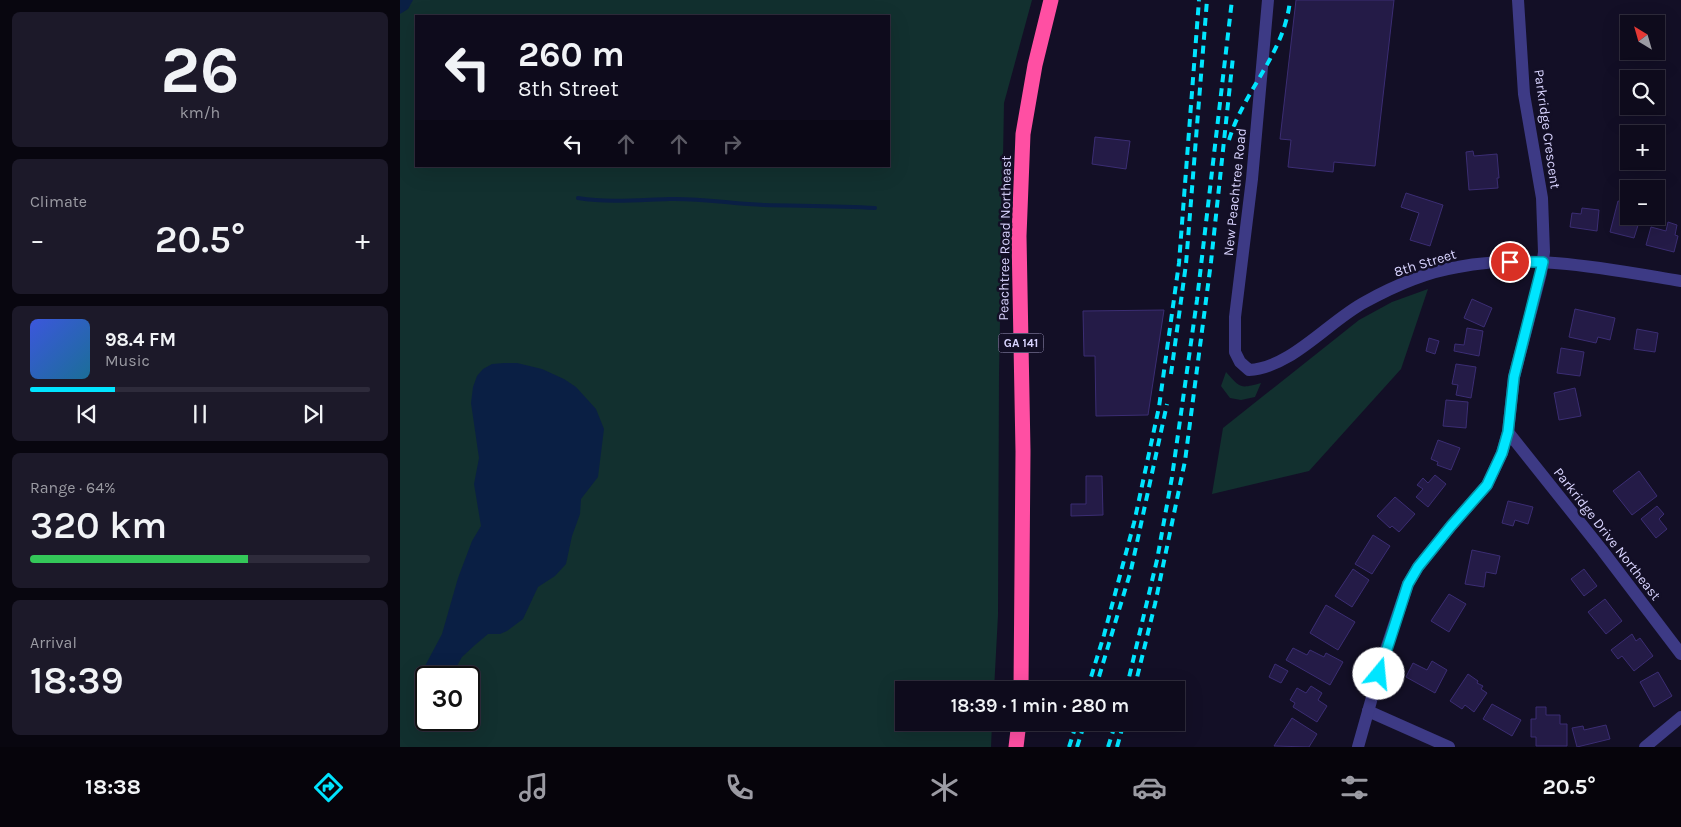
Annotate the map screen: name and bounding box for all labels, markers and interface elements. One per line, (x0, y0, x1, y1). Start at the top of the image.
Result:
north arrow (1620, 15, 1665, 60)
map controls (1620, 15, 1665, 225)
text: 26 (161, 32, 239, 108)
text: 260 m (518, 34, 625, 75)
icon: left (435, 35, 500, 100)
street label: Parkridge Crescent (1530, 68, 1564, 190)
button: search (1620, 70, 1665, 115)
text: 8th Street (518, 76, 619, 102)
text: km/h (180, 103, 220, 122)
button: + (1620, 125, 1665, 170)
street label: New Peachtree Road (1220, 127, 1250, 257)
icon: left (559, 130, 587, 158)
icon: ahead (612, 130, 640, 158)
icon: ahead (665, 130, 693, 158)
icon: right (718, 130, 746, 158)
street label: Peachtree Road Northeast (995, 155, 1015, 321)
button: − (1620, 180, 1665, 225)
text: Climate (30, 192, 87, 211)
text: 20.5° (155, 217, 245, 262)
text: − (30, 223, 45, 256)
text: + (355, 223, 370, 256)
pin (1489, 241, 1531, 283)
street label: 8th Street (1392, 246, 1458, 280)
icon: arrive (1496, 248, 1524, 276)
text: 98.4 FM (105, 329, 176, 351)
road number: GA 141 (998, 333, 1044, 352)
text: Music (105, 351, 150, 370)
icon: previous (73, 400, 101, 428)
icon: pause (186, 400, 214, 428)
icon: next (299, 400, 327, 428)
street label: Parkridge Drive Northeast (1550, 464, 1664, 604)
text: Range · 64% (30, 478, 116, 497)
text: 320 km (30, 503, 167, 548)
text: Arrival (30, 633, 77, 652)
position arrow (1352, 647, 1404, 699)
text: 18:39 (30, 658, 124, 703)
speed limit sign: 30 (415, 666, 480, 731)
text: 18:39 · 1 min · 280 m (951, 695, 1129, 717)
icon: directions (311, 770, 346, 805)
icon: music (516, 770, 551, 805)
icon: phone (722, 770, 757, 805)
icon: climate (927, 770, 962, 805)
icon: car (1132, 770, 1167, 805)
icon: filters (1337, 770, 1372, 805)
text: 18:38 (85, 774, 141, 800)
text: 20.5° (1543, 774, 1596, 800)

